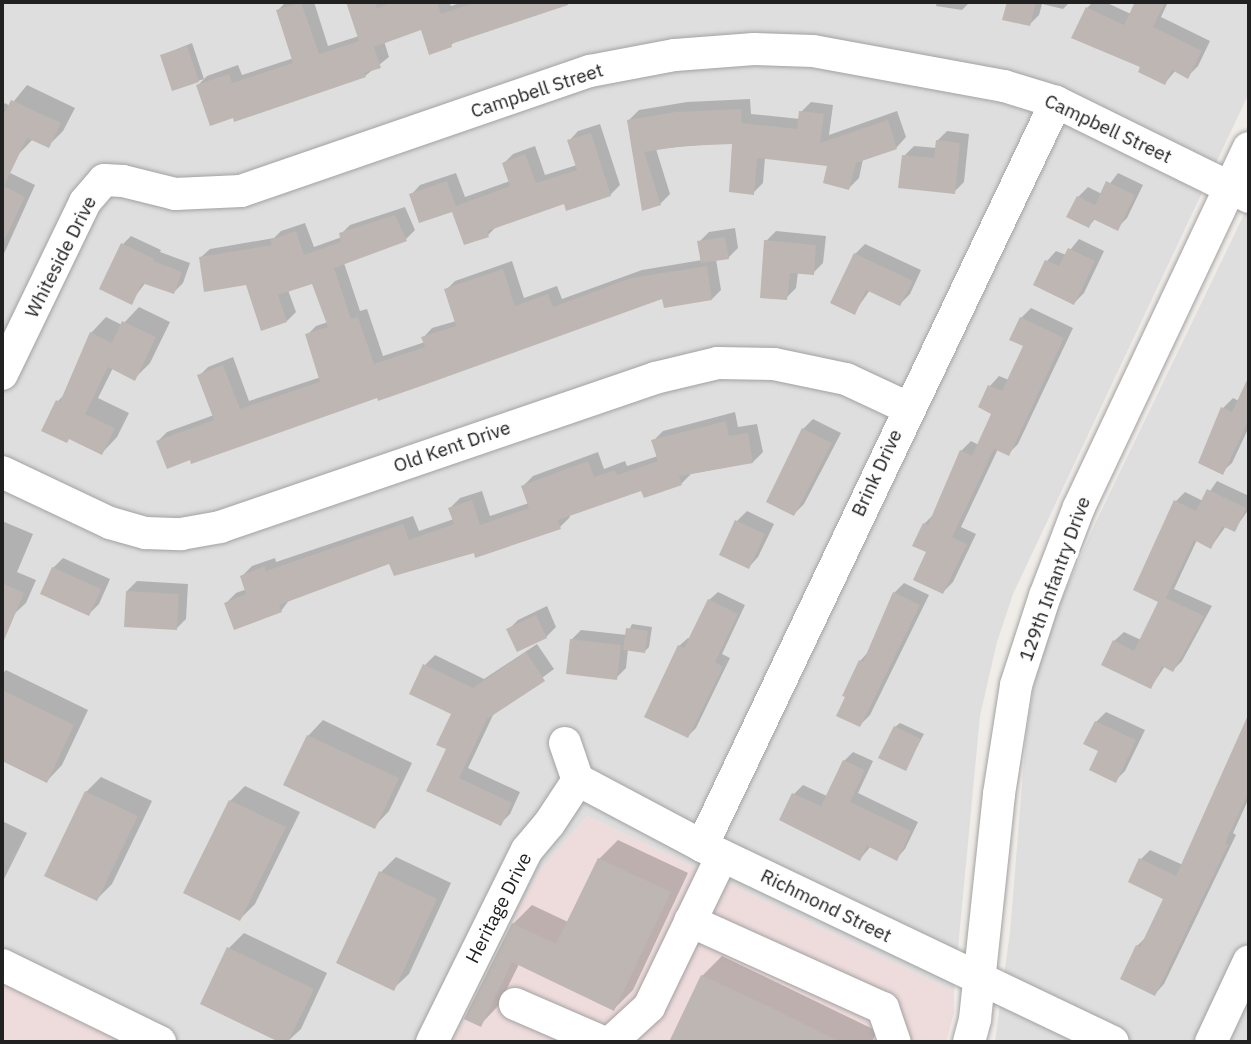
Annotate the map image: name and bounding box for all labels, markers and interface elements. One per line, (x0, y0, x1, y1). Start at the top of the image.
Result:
street label: Campbell Street (468, 59, 606, 123)
street label: Campbell Street (1041, 90, 1175, 168)
street label: Whiteside Drive (21, 192, 101, 322)
street label: Old Kent Drive (391, 416, 513, 478)
street label: Brink Drive (847, 426, 907, 520)
street label: 129th Infantry Drive (1015, 494, 1095, 664)
street label: Heritage Drive (461, 849, 537, 967)
street label: Richmond Street (757, 864, 895, 948)

